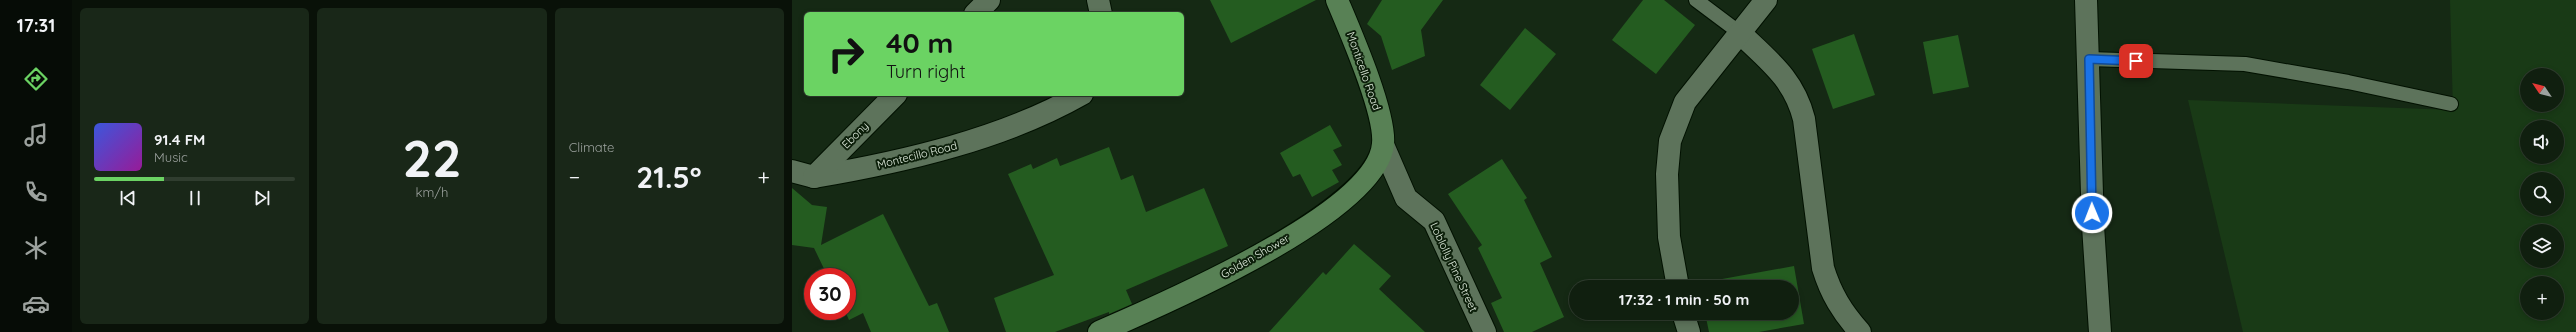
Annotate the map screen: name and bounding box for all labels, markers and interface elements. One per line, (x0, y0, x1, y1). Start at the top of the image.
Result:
text: 17:31 (17, 14, 55, 37)
text: 40 m (886, 25, 953, 60)
icon: right (820, 28, 872, 80)
street label: Monticello Road (1344, 30, 1384, 112)
pin (2119, 44, 2153, 78)
icon: arrive (2125, 50, 2147, 72)
text: Turn right (886, 60, 966, 83)
icon: directions (22, 65, 50, 93)
north arrow (2520, 68, 2564, 112)
map controls (2520, 68, 2564, 320)
street label: Ebony (839, 119, 871, 151)
button: sound (2520, 120, 2564, 164)
icon: music (22, 121, 50, 149)
text: 22 (402, 125, 462, 190)
text: 91.4 FM (154, 130, 205, 149)
street label: Montecillo Road (876, 138, 958, 172)
text: Climate (569, 139, 614, 155)
text: Music (154, 149, 188, 165)
text: 21.5° (636, 158, 701, 196)
text: − (569, 163, 580, 191)
text: + (758, 163, 770, 191)
button: search (2520, 172, 2564, 216)
icon: phone (22, 178, 50, 206)
text: km/h (416, 184, 448, 200)
icon: previous (117, 187, 139, 209)
icon: pause (184, 187, 206, 209)
icon: next (251, 187, 273, 209)
position arrow (2071, 192, 2113, 234)
street label: Loblolly Pine Street (1427, 220, 1481, 314)
button: layers (2520, 224, 2564, 268)
street label: Golden Shower (1218, 230, 1292, 281)
icon: climate (22, 234, 50, 262)
speed limit sign: 30 (804, 268, 856, 320)
button: + (2520, 276, 2564, 320)
icon: car (22, 290, 50, 318)
text: 17:32 · 1 min · 50 m (1619, 290, 1749, 309)

